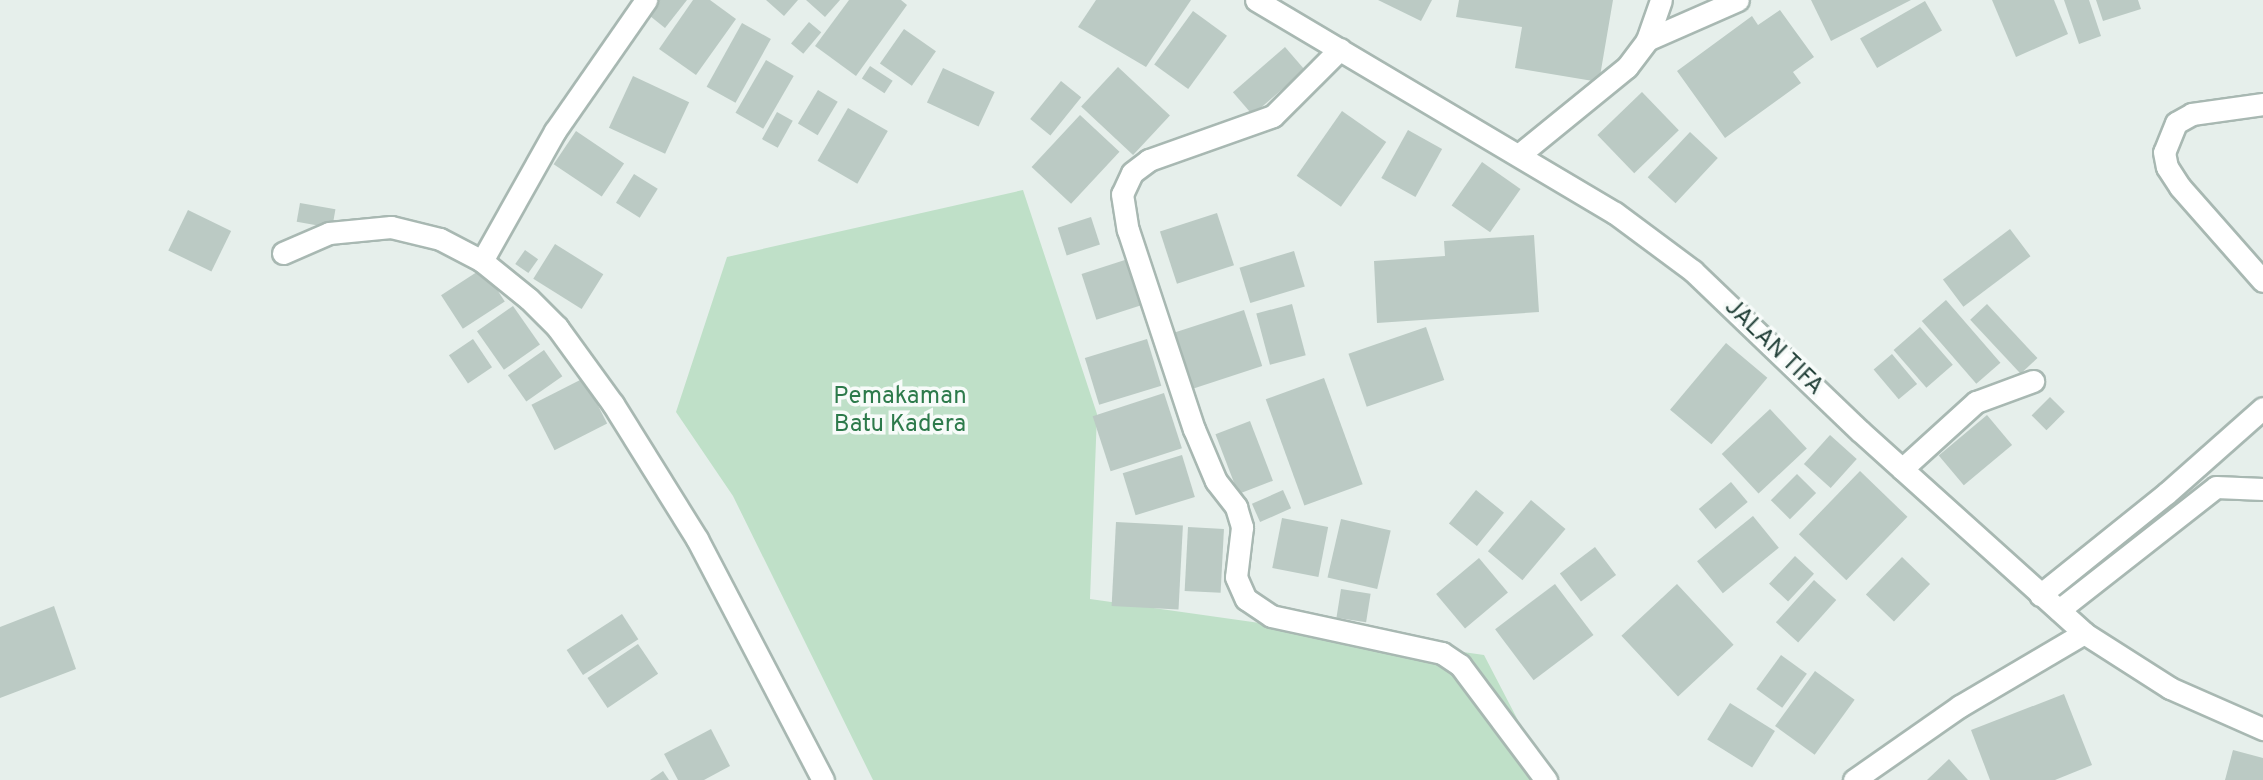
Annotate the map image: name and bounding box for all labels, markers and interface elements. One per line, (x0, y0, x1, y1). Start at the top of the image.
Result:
street label: JALAN TIFA (1717, 293, 1829, 403)
park label: Pemakaman Batu Kadera (833, 384, 967, 440)

